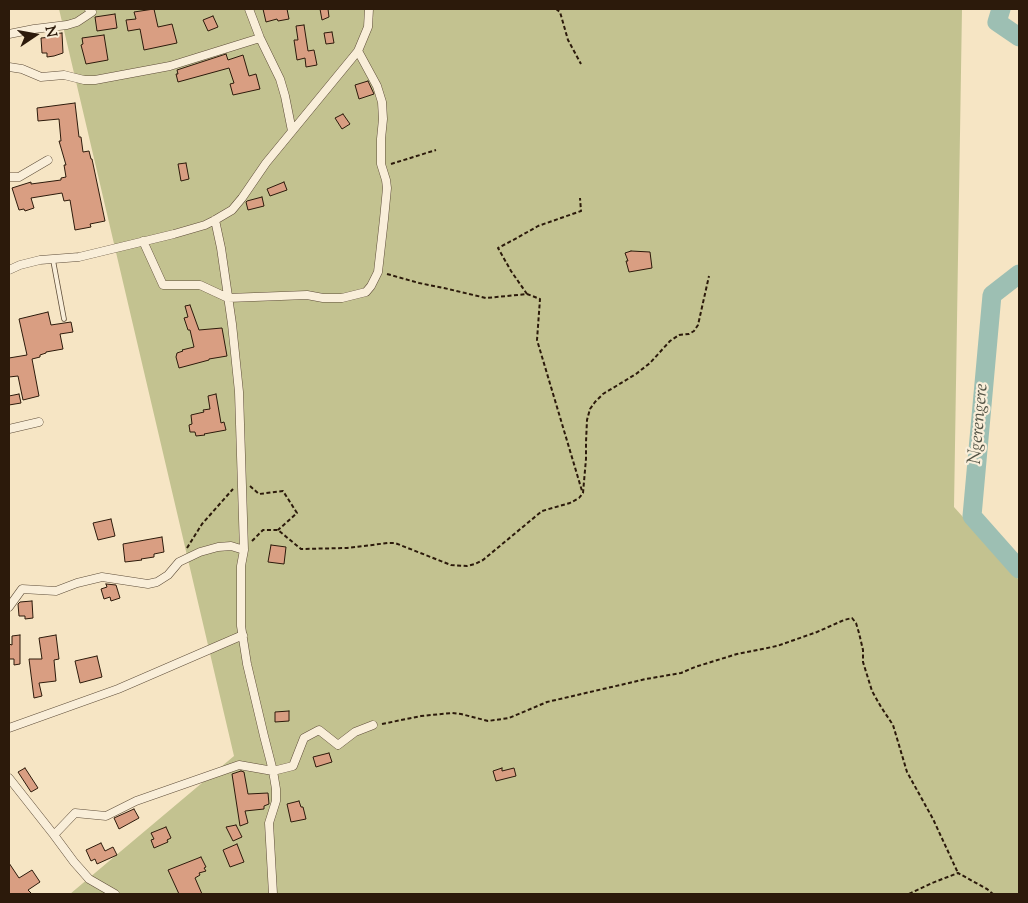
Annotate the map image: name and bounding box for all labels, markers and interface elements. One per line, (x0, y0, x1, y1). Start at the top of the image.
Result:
north arrow (10, 10, 60, 60)
text: N (39, 24, 61, 39)
water label: Ngerengere (965, 383, 995, 465)

